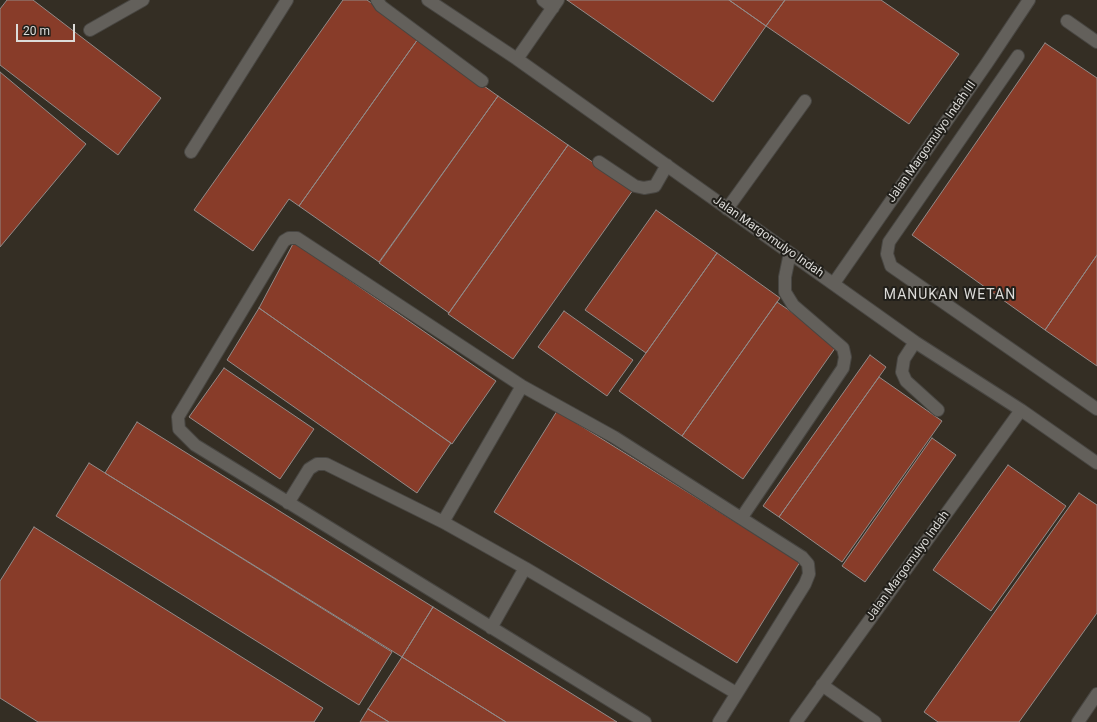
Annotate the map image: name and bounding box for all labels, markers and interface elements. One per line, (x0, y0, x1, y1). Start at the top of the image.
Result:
scale bar (18, 16, 77, 42)
text: 20 m (23, 24, 50, 38)
street label: Jalan Margomulyo Indah III (885, 79, 979, 205)
street label: Jalan Margomulyo Indah (710, 193, 826, 281)
district label: MANUKAN WETAN (884, 287, 1016, 303)
street label: Jalan Margomulyo Indah (863, 508, 953, 624)

